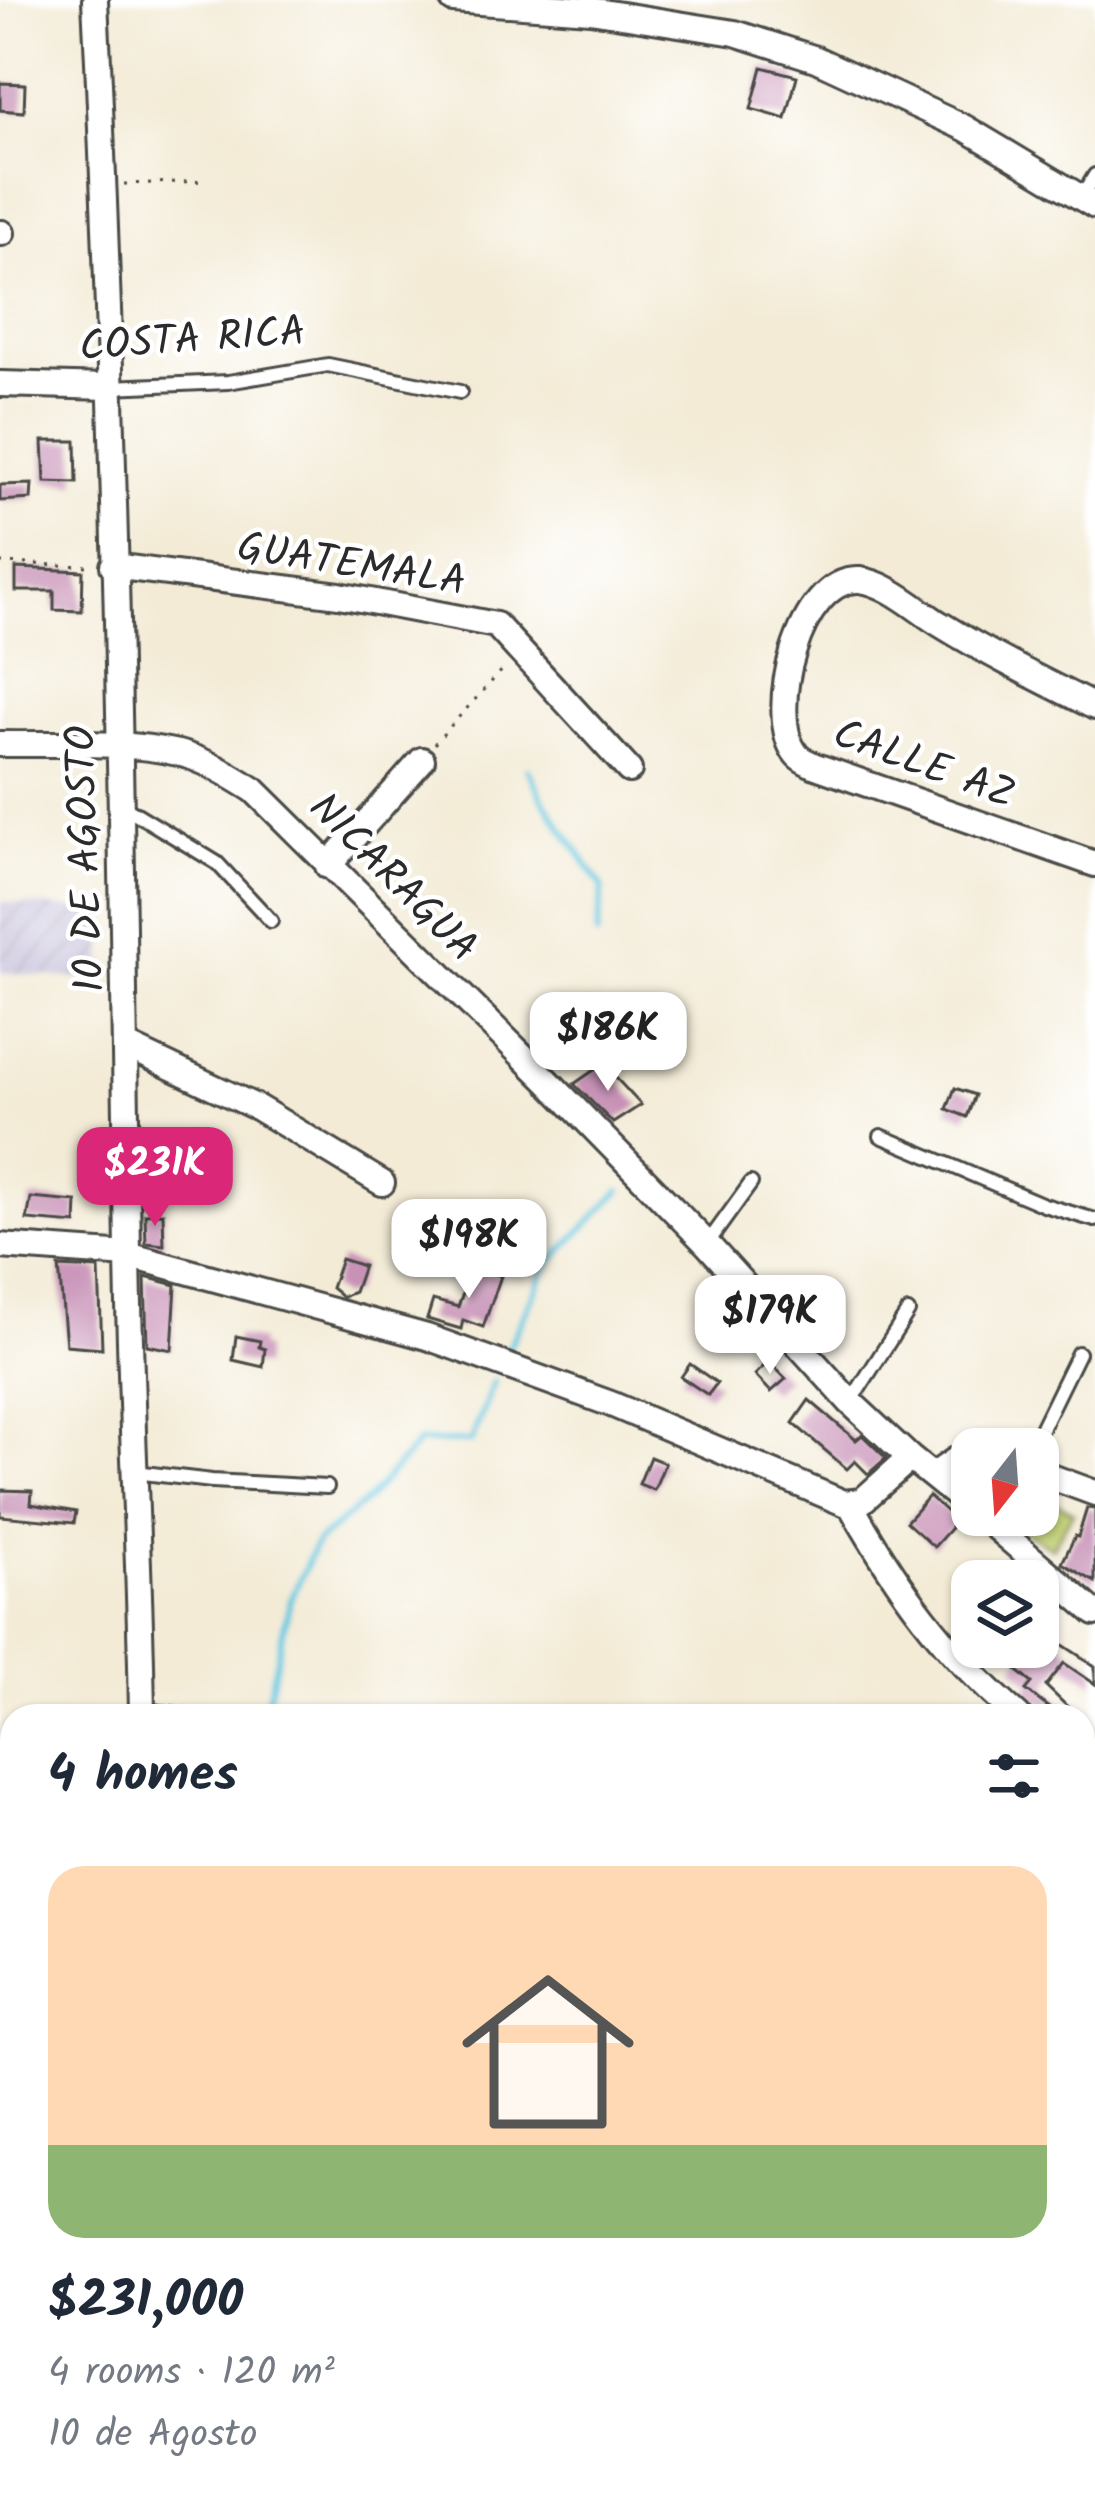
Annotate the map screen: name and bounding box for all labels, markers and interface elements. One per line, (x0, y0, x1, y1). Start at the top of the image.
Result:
street label: COSTA RICA (77, 299, 307, 382)
street label: GUATEMALA (232, 514, 471, 617)
street label: CALLE AZ (823, 701, 1024, 829)
street label: 10 DE AGOSTO (48, 724, 125, 993)
street label: NICARAGUA (292, 778, 493, 979)
pin: $186K (524, 992, 692, 1094)
text: $186K (557, 1000, 659, 1062)
pin: $231K (71, 1127, 239, 1229)
text: $231K (104, 1135, 206, 1197)
pin: $198K (385, 1199, 553, 1301)
text: $198K (418, 1207, 520, 1269)
pin: $179K (686, 1275, 854, 1377)
text: $179K (722, 1283, 818, 1345)
north arrow (951, 1428, 1059, 1536)
map controls (951, 1428, 1059, 1668)
button: layers (951, 1560, 1059, 1668)
text: 4 homes (48, 1736, 238, 1817)
icon: filters (981, 1743, 1047, 1809)
icon: home (440, 1944, 656, 2160)
text: $231,000 (48, 2262, 243, 2343)
text: 4 rooms · 120 m² (48, 2343, 335, 2405)
text: 10 de Agosto (48, 2405, 257, 2467)

